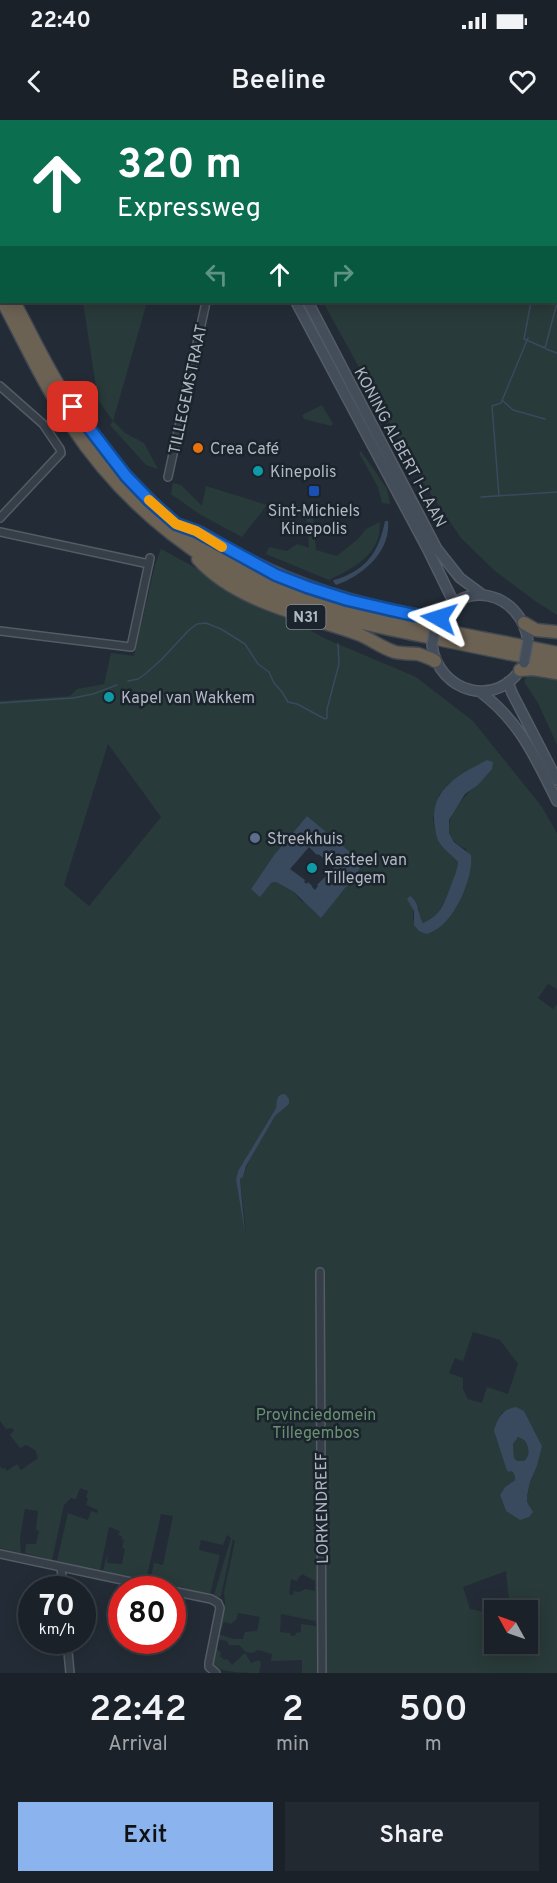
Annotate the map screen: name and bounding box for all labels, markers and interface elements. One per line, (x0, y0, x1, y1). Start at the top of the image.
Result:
text: 22:40 (30, 8, 91, 35)
text: Beeline (231, 64, 326, 98)
icon: back (18, 65, 51, 98)
icon: heart (506, 65, 539, 98)
text: 320 m (117, 140, 242, 193)
icon: ahead (18, 144, 96, 222)
text: Expressweg (117, 192, 261, 226)
icon: left (200, 258, 233, 291)
icon: ahead (263, 258, 296, 291)
icon: right (326, 258, 359, 291)
street label: TILLEGEMSTRAAT (165, 323, 212, 456)
street label: KONING ALBERT I-LAAN (349, 364, 450, 531)
pin (47, 381, 98, 432)
icon: arrive (56, 390, 89, 423)
place label: Crea Café (210, 440, 279, 460)
marker: Crea Café (191, 441, 205, 455)
place label: Kinepolis (270, 463, 337, 483)
marker: Kinepolis (251, 464, 265, 478)
marker: Sint-Michiels Kinepolis (307, 484, 321, 498)
place label: Sint-Michiels Kinepolis (268, 502, 360, 540)
position arrow (407, 586, 471, 650)
road number: N31 (286, 605, 326, 629)
place label: Kapel van Wakkem (121, 689, 255, 709)
marker: Kapel van Wakkem (102, 690, 116, 704)
place label: Streekhuis (267, 830, 343, 850)
marker: Streekhuis (248, 831, 262, 845)
place label: Kasteel van Tillegem (324, 851, 407, 889)
marker: Kasteel van Tillegem (305, 861, 319, 875)
park label: Provinciedomein Tillegembos (256, 1406, 376, 1444)
street label: LORKENDREEF (312, 1452, 334, 1564)
speed limit sign: 80 (108, 1576, 186, 1654)
text: 70 (39, 1589, 75, 1626)
north arrow (484, 1600, 538, 1654)
map controls (484, 1600, 538, 1654)
text: km/h (39, 1621, 75, 1640)
text: 22:42 (89, 1688, 187, 1734)
text: 2 (282, 1688, 304, 1734)
text: 500 (399, 1688, 468, 1734)
text: Arrival (108, 1732, 168, 1758)
text: min (276, 1732, 309, 1758)
text: m (425, 1732, 442, 1758)
button: Exit (18, 1802, 273, 1871)
button: Share (285, 1802, 539, 1871)

